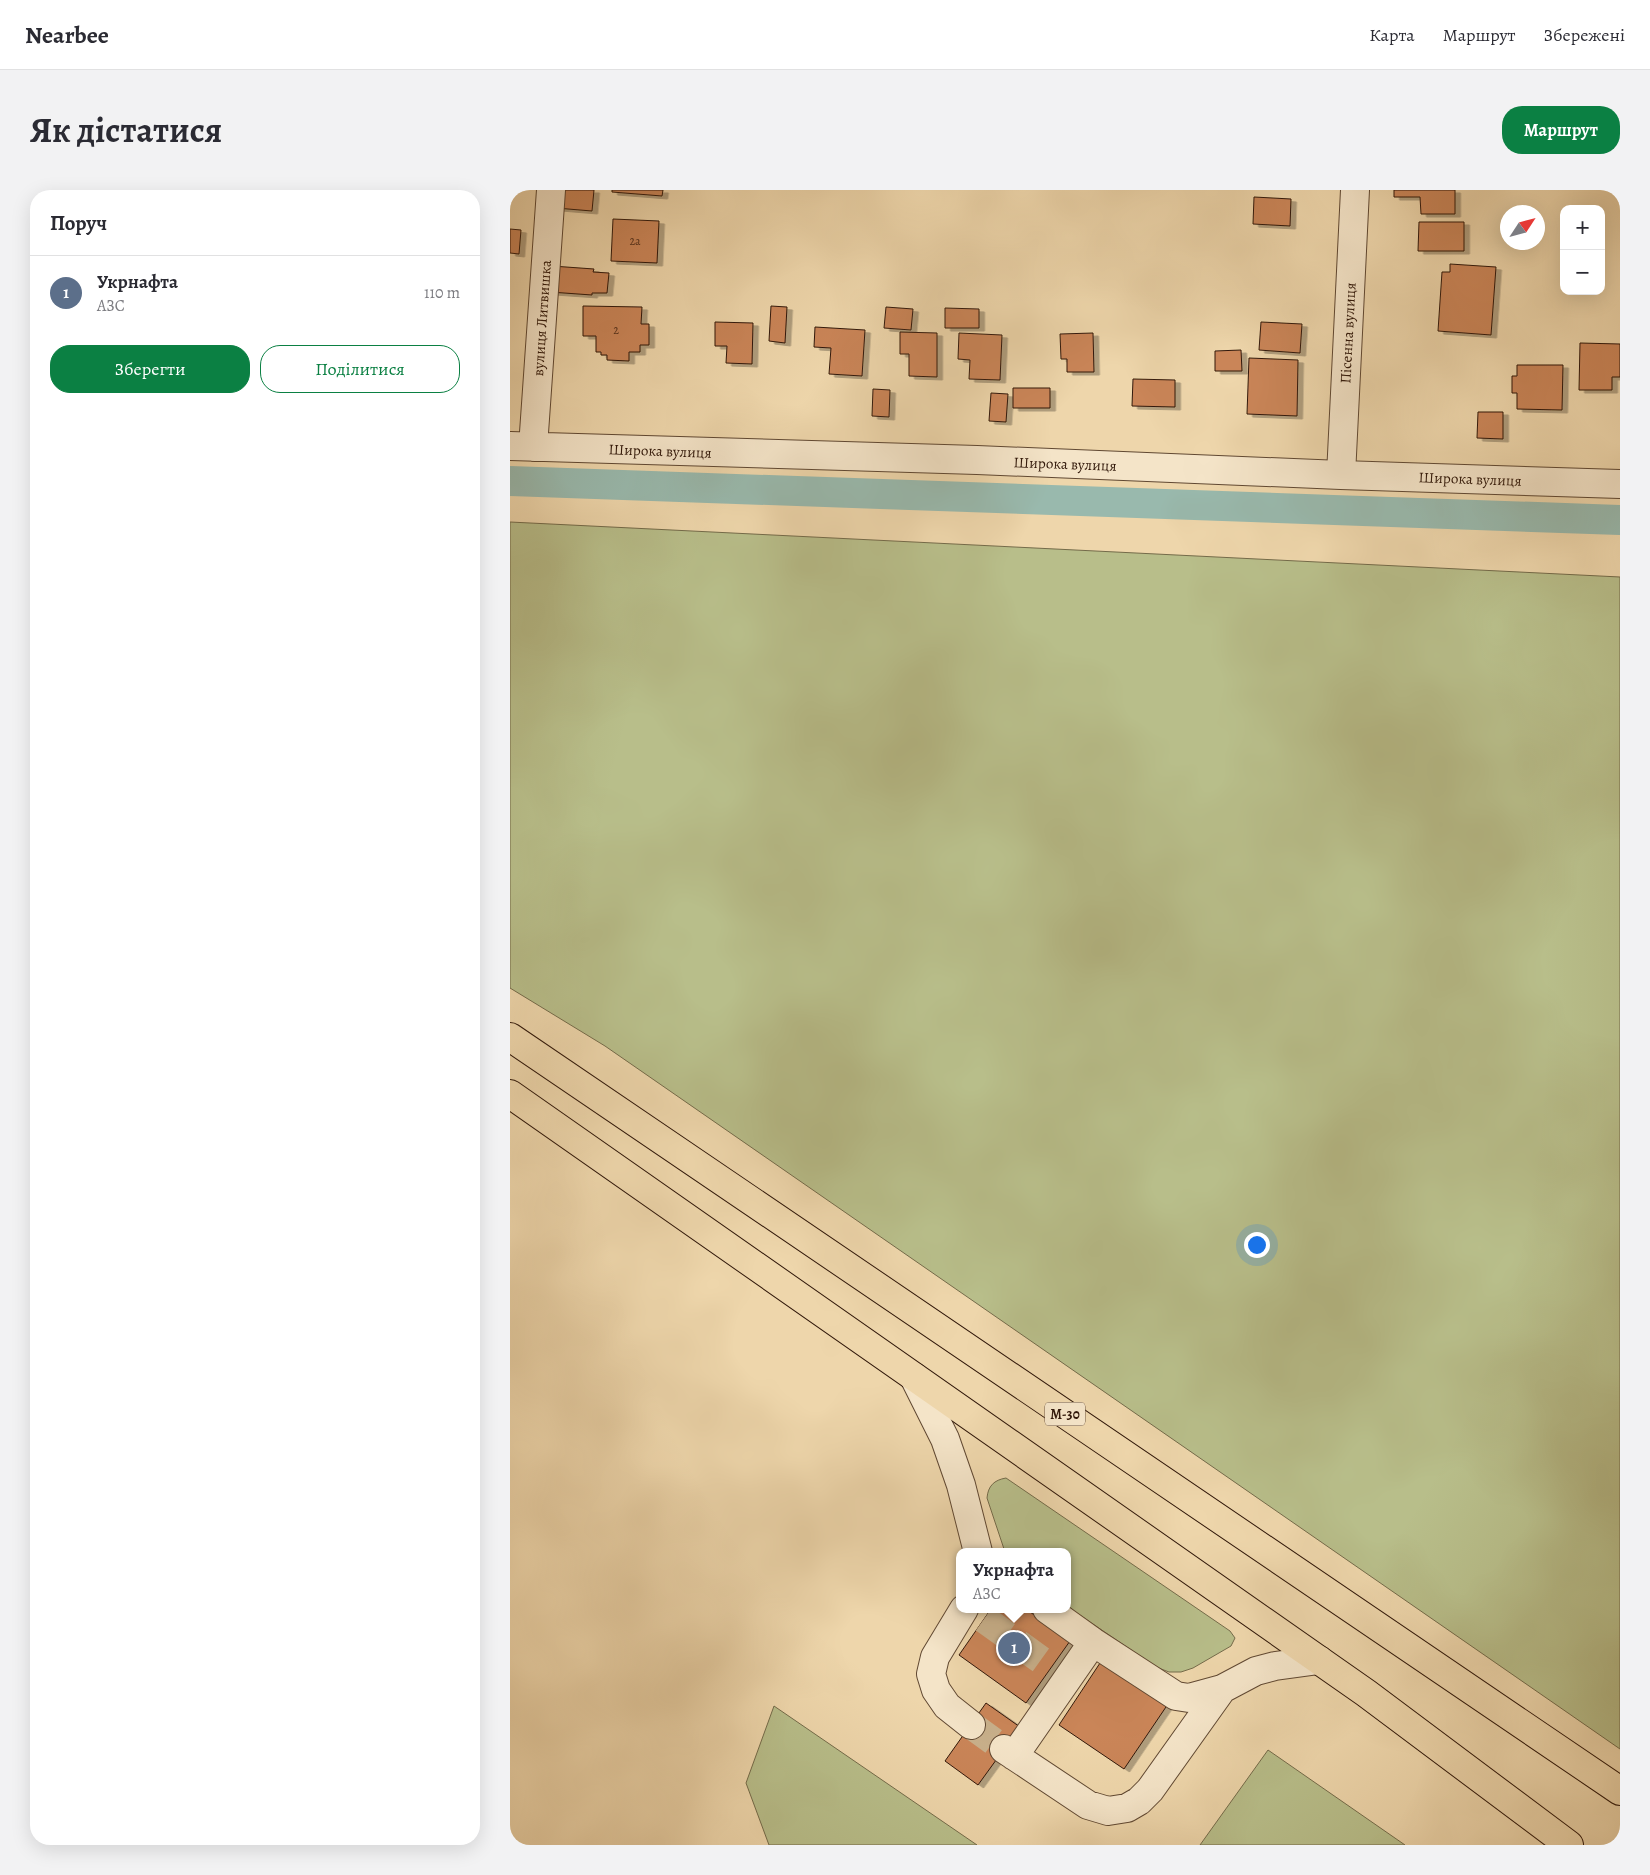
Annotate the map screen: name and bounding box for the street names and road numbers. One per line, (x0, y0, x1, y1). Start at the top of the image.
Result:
street label: вулиця Литвишка (528, 259, 556, 377)
street label: Пісенна вулиця (1335, 282, 1361, 384)
street label: Широка вулиця (608, 439, 712, 463)
street label: Широка вулиця (1013, 452, 1117, 476)
street label: Широка вулиця (1418, 467, 1522, 491)
road number: М-30 (1045, 1402, 1085, 1426)

